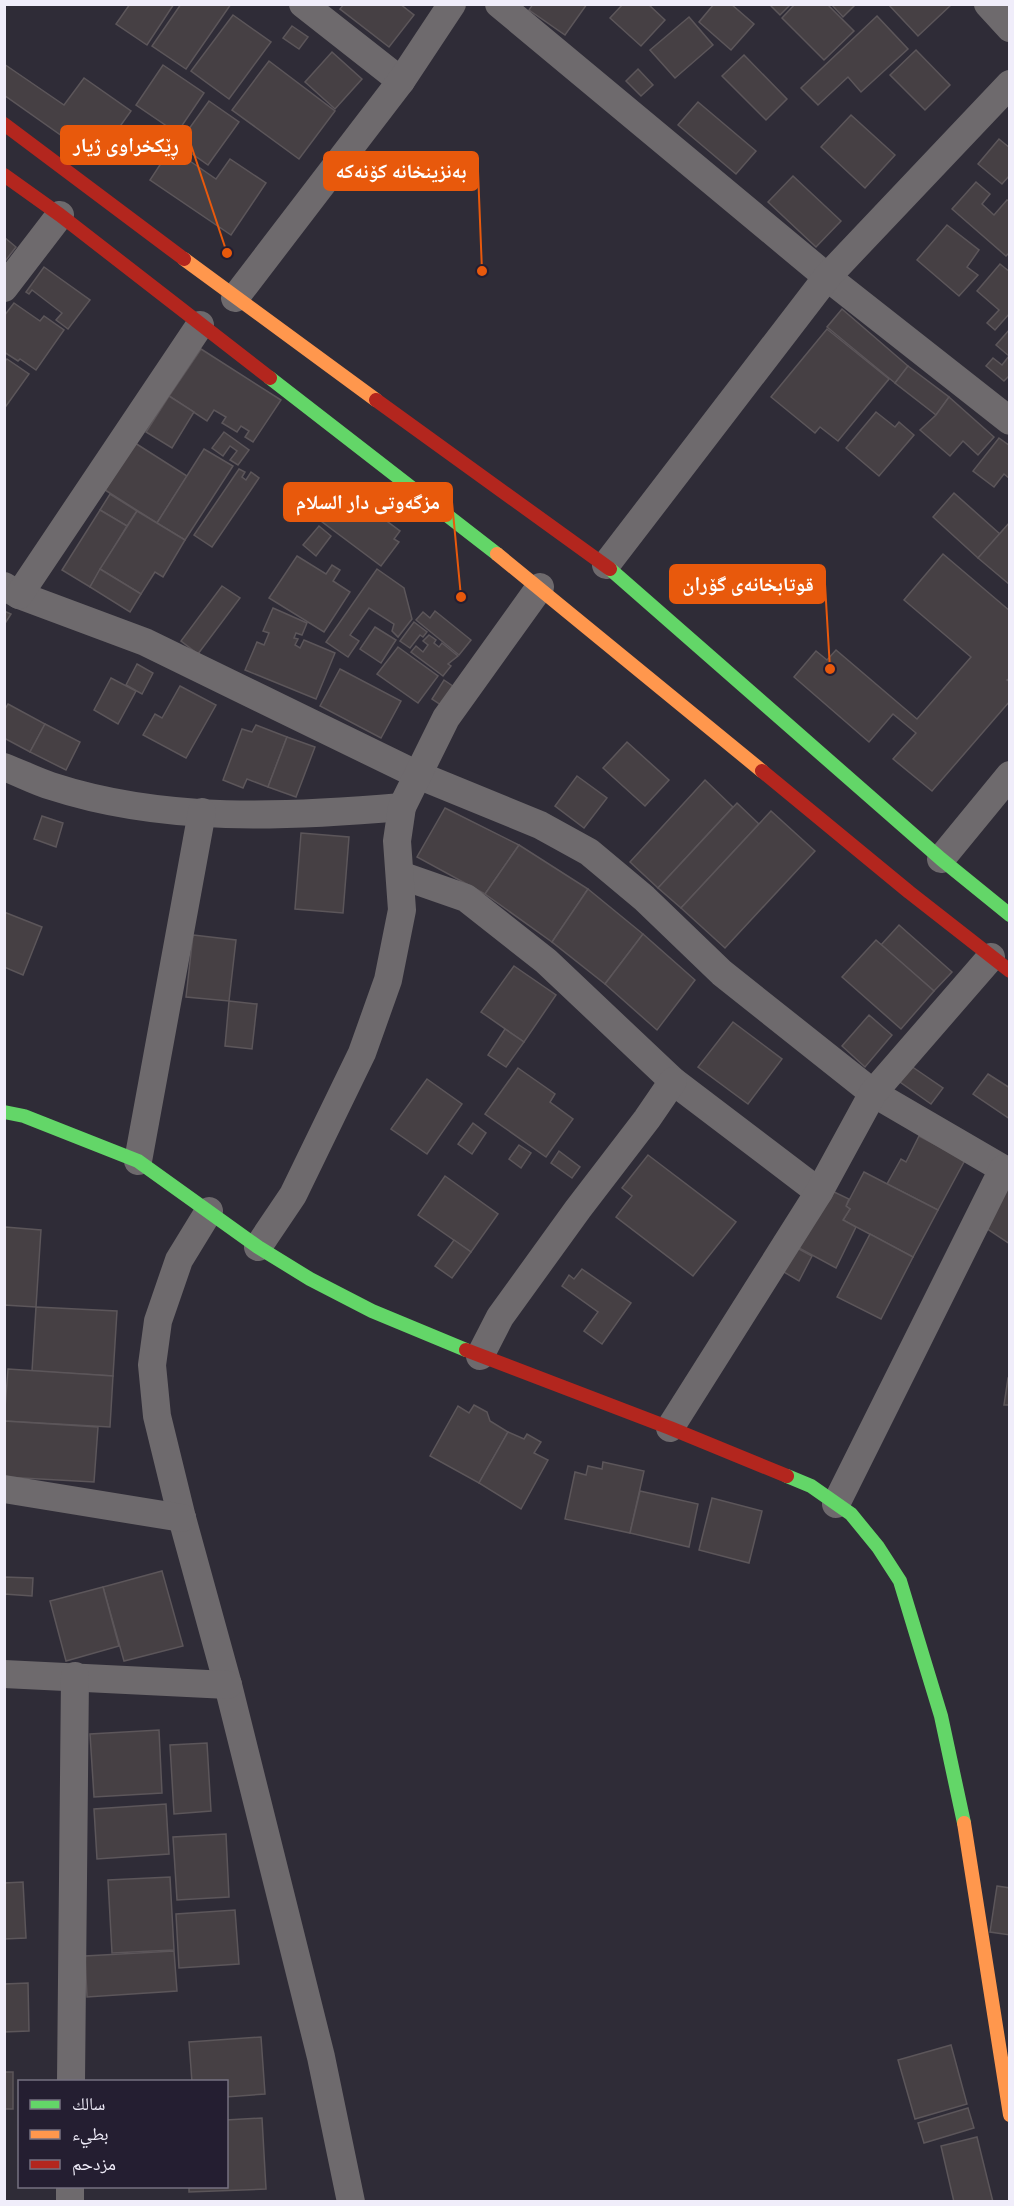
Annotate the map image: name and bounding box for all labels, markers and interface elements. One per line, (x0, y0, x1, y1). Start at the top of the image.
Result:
callout: ڕێکخراوی ژیار (61, 126, 191, 164)
text: ڕێکخراوی ژیار (72, 131, 179, 160)
callout: بەنزینخانە کۆنەکە (324, 152, 478, 190)
text: بەنزینخانە کۆنەکە (336, 157, 466, 184)
callout: مزگەوتی دار السلام (284, 483, 452, 521)
text: مزگەوتی دار السلام (296, 488, 440, 516)
callout: قوتابخانەی گۆران (670, 565, 825, 603)
text: قوتابخانەی گۆران (682, 570, 814, 597)
legend (18, 2080, 228, 2188)
text: سالك (72, 2091, 105, 2116)
text: بطيء (72, 2121, 109, 2149)
text: مزدحم (72, 2151, 116, 2176)

